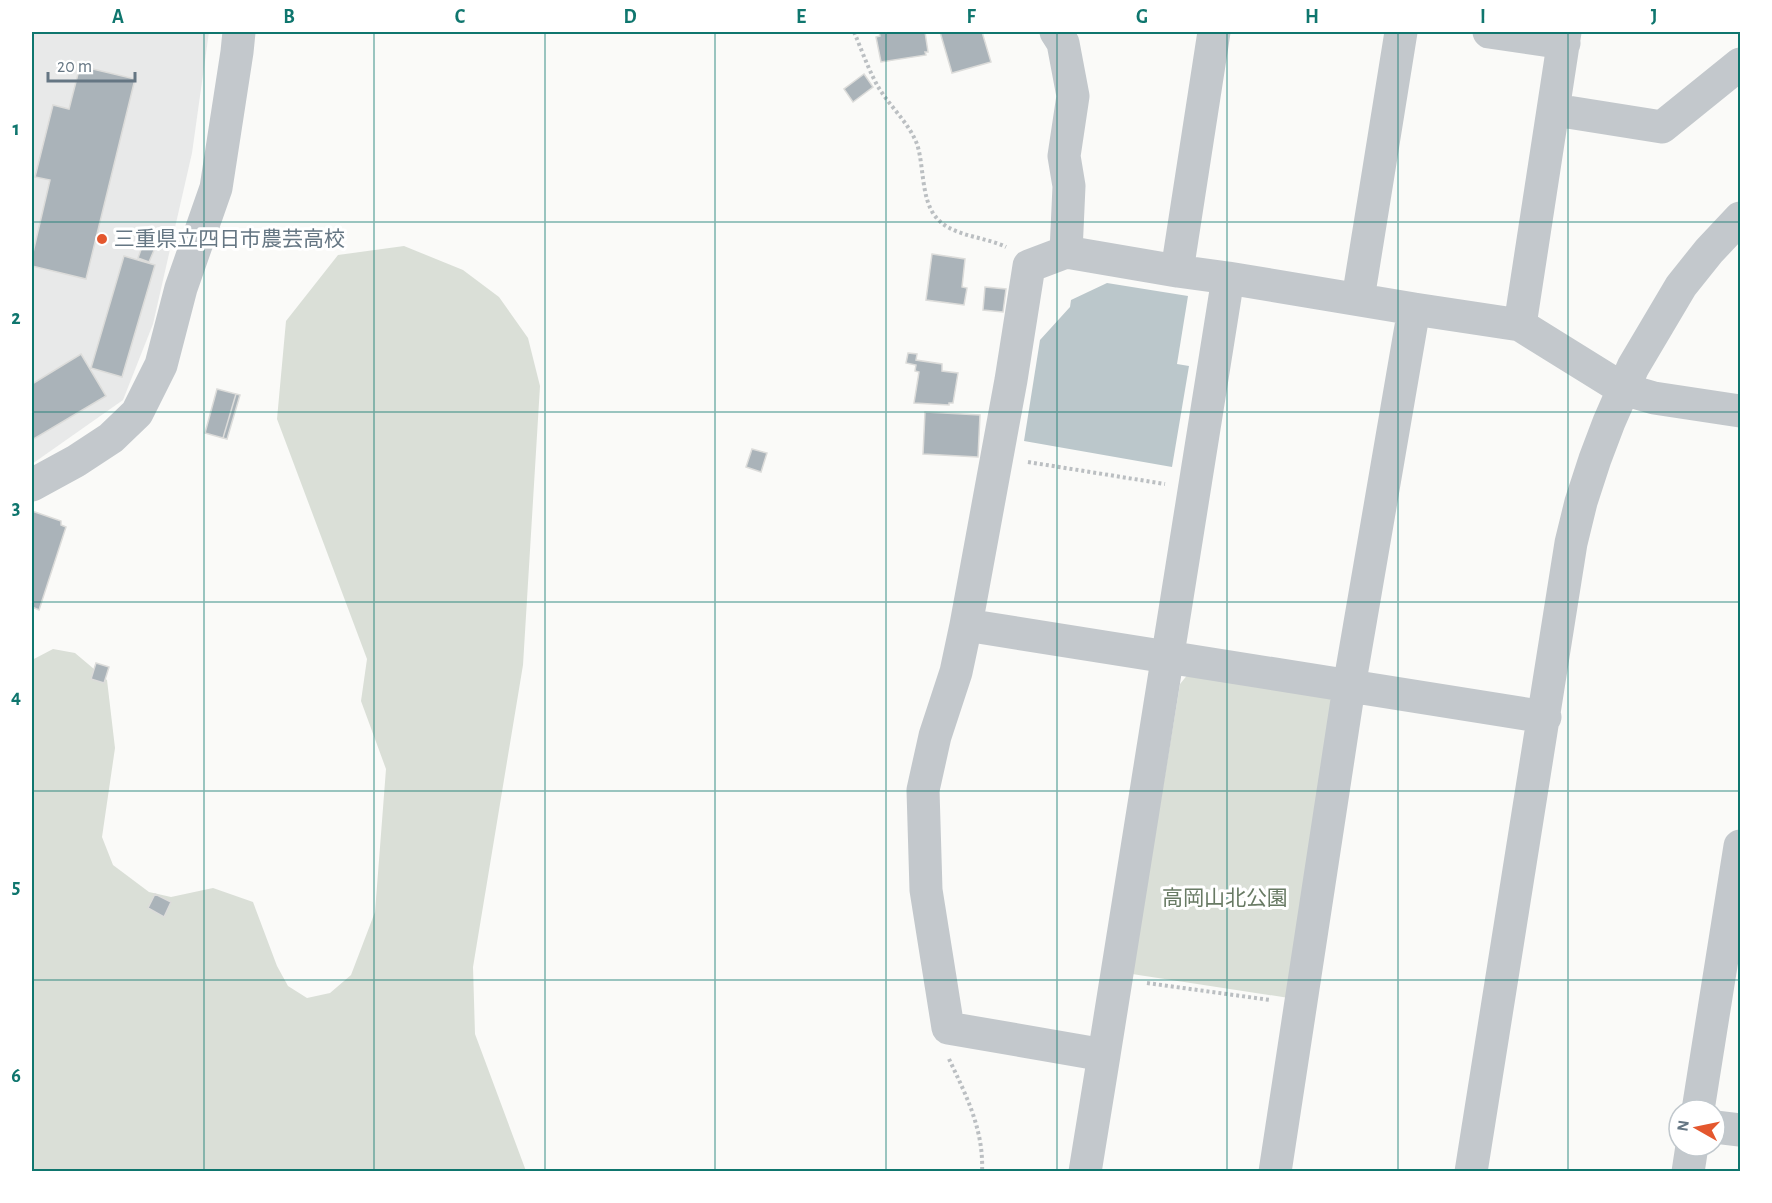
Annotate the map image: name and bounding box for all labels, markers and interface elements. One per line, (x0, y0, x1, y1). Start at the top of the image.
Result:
text: A (112, 7, 124, 27)
text: B (283, 7, 295, 27)
text: C (455, 7, 466, 27)
text: D (623, 7, 637, 27)
text: E (796, 7, 806, 27)
text: F (966, 7, 976, 27)
text: G (1136, 7, 1148, 27)
text: H (1305, 7, 1319, 27)
text: I (1480, 7, 1486, 27)
text: J (1651, 7, 1657, 27)
scale bar (48, 45, 135, 83)
text: 20 m (57, 58, 92, 76)
text: 1 (12, 119, 20, 139)
place label: 三重県立四日市農芸高校 (114, 228, 345, 250)
marker: 三重県立四日市農芸高校 (95, 232, 109, 246)
text: 2 (11, 308, 21, 328)
text: 3 (12, 498, 20, 518)
text: 4 (11, 687, 21, 707)
text: 5 (12, 877, 20, 897)
park label: 高岡山北公園 (1162, 887, 1288, 909)
text: 6 (11, 1066, 21, 1086)
north arrow (1667, 1098, 1727, 1158)
text: N (1674, 1119, 1692, 1133)

